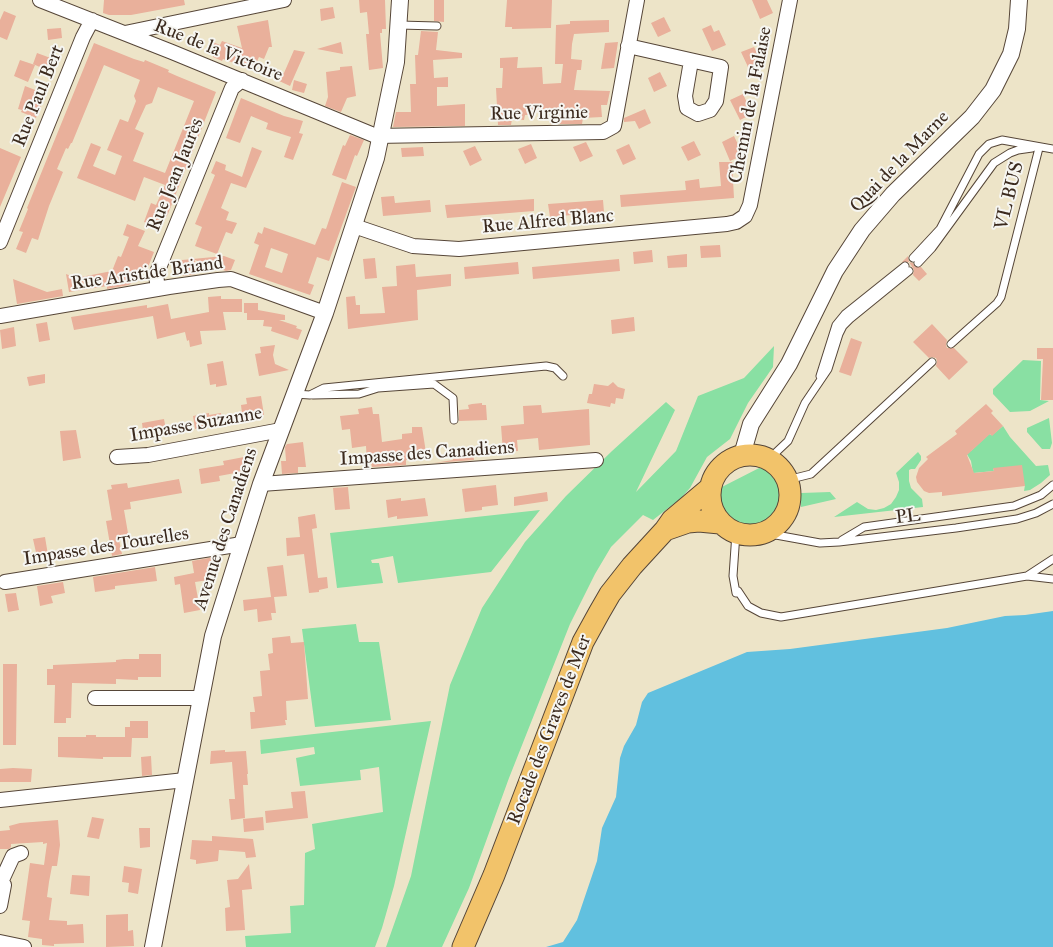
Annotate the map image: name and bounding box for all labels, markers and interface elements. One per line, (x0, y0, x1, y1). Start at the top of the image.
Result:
street label: Rue de la Victoire (150, 15, 286, 87)
street label: Chemin de la Falaise (725, 25, 777, 185)
street label: Rue Paul Bert (8, 42, 70, 150)
street label: Rue Virginie (490, 102, 588, 126)
street label: Quai de la Marne (846, 106, 954, 218)
street label: Rue Jean Jaurès (143, 115, 209, 235)
street label: VL BUS (991, 160, 1029, 232)
street label: Rue Alfred Blanc (481, 205, 615, 239)
street label: Rue Aristide Briand (69, 252, 225, 296)
street label: Impasse Suzanne (128, 402, 264, 448)
street label: Impasse des Canadiens (339, 437, 515, 471)
street label: Avenue des Canadiens (189, 445, 263, 613)
street label: PL (894, 504, 922, 530)
street label: Impasse des Tourelles (22, 523, 190, 571)
street label: Rocade des Graves de Mer (503, 632, 597, 828)

